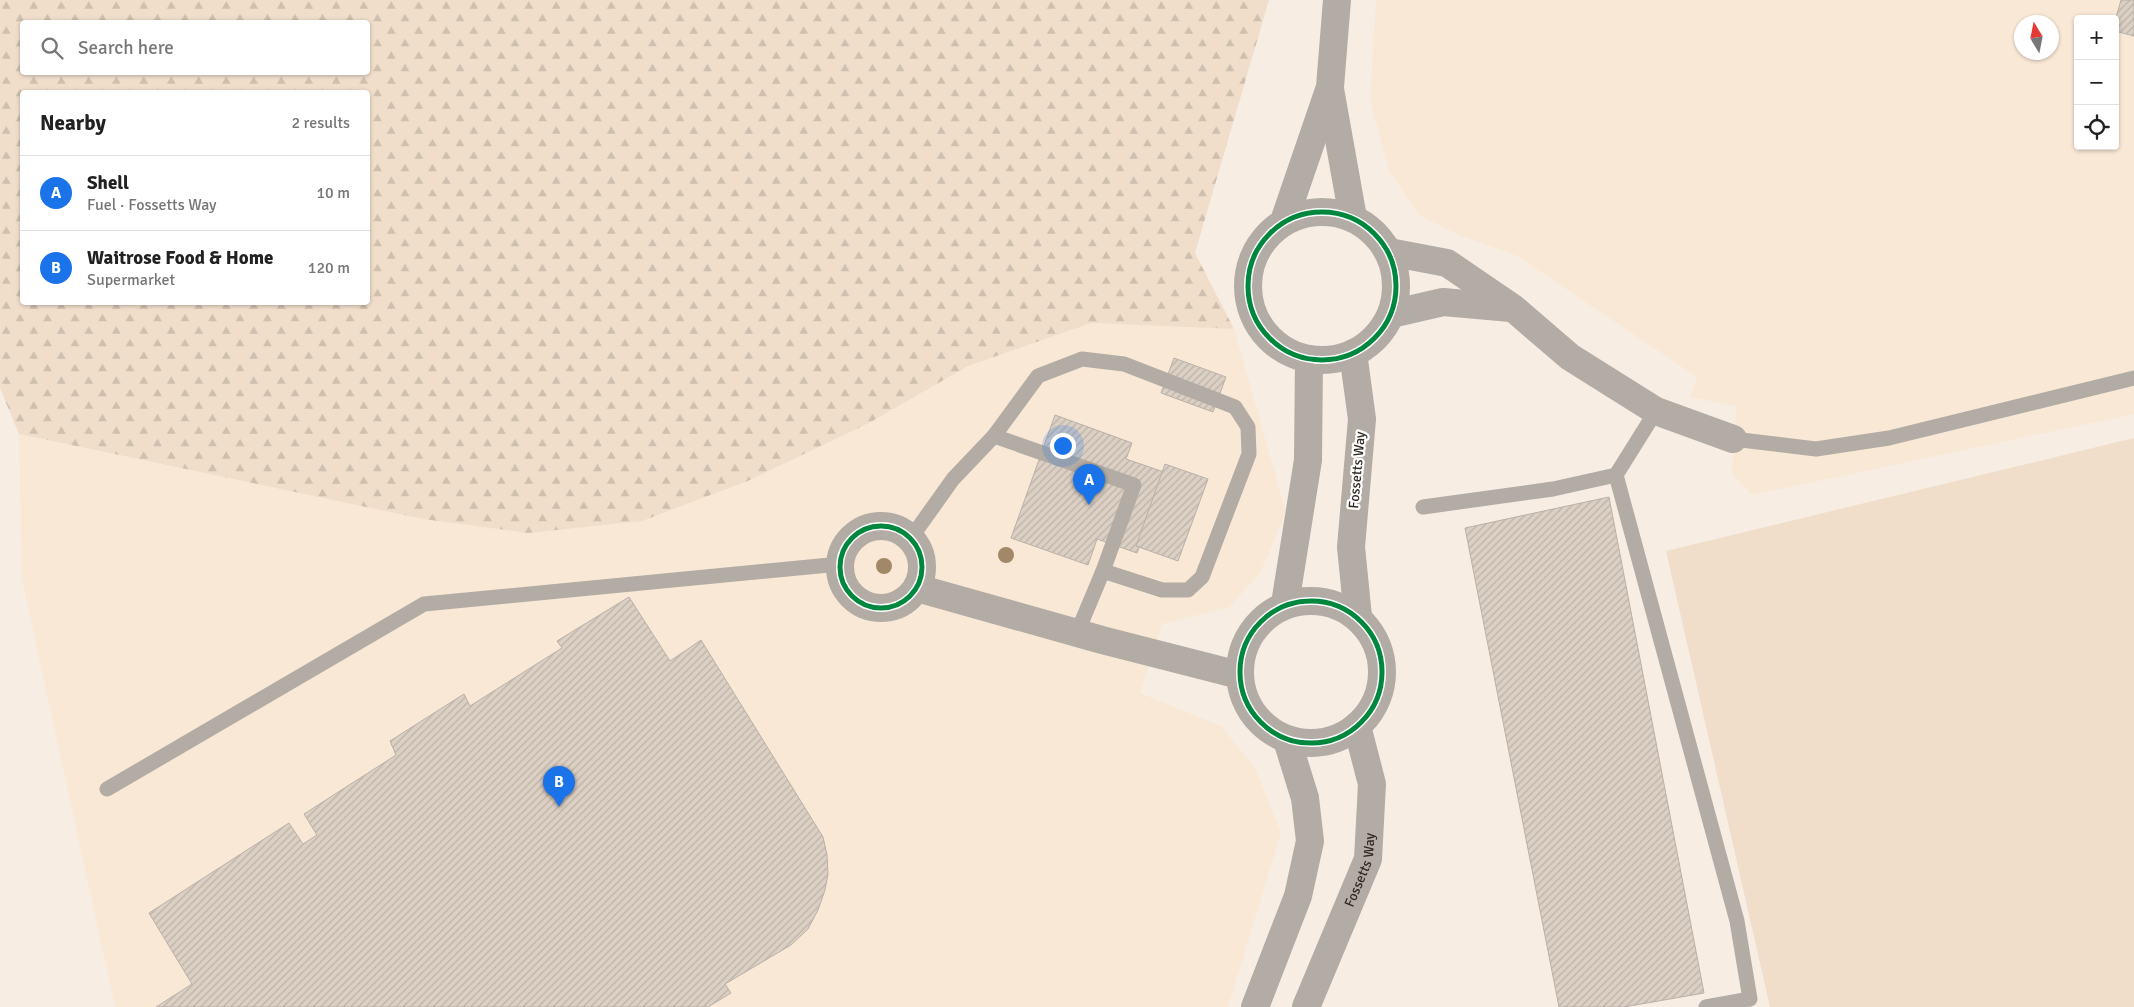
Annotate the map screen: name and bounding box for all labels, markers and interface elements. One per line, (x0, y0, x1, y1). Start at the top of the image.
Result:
north arrow (2014, 15, 2059, 60)
map controls (2074, 15, 2119, 150)
button: + (2074, 15, 2119, 60)
search box (20, 20, 370, 75)
icon: search (38, 34, 66, 62)
text: Search here (78, 36, 174, 60)
button: − (2074, 60, 2119, 105)
button: locate (2074, 105, 2119, 150)
text: Nearby (40, 110, 106, 136)
text: 2 results (291, 113, 350, 133)
text: Shell (87, 171, 129, 195)
text: A (51, 183, 61, 203)
text: 10 m (316, 183, 350, 203)
text: Fuel · Fossetts Way (87, 195, 217, 215)
text: Waitrose Food & Home (87, 246, 273, 270)
text: B (51, 258, 61, 278)
text: 120 m (308, 258, 350, 278)
text: Supermarket (87, 270, 175, 290)
street label: Fossetts Way (1345, 430, 1369, 509)
your location (1050, 433, 1076, 459)
pin: A (1073, 464, 1105, 505)
pin: B (543, 766, 575, 807)
street label: Fossetts Way (1340, 832, 1378, 909)

